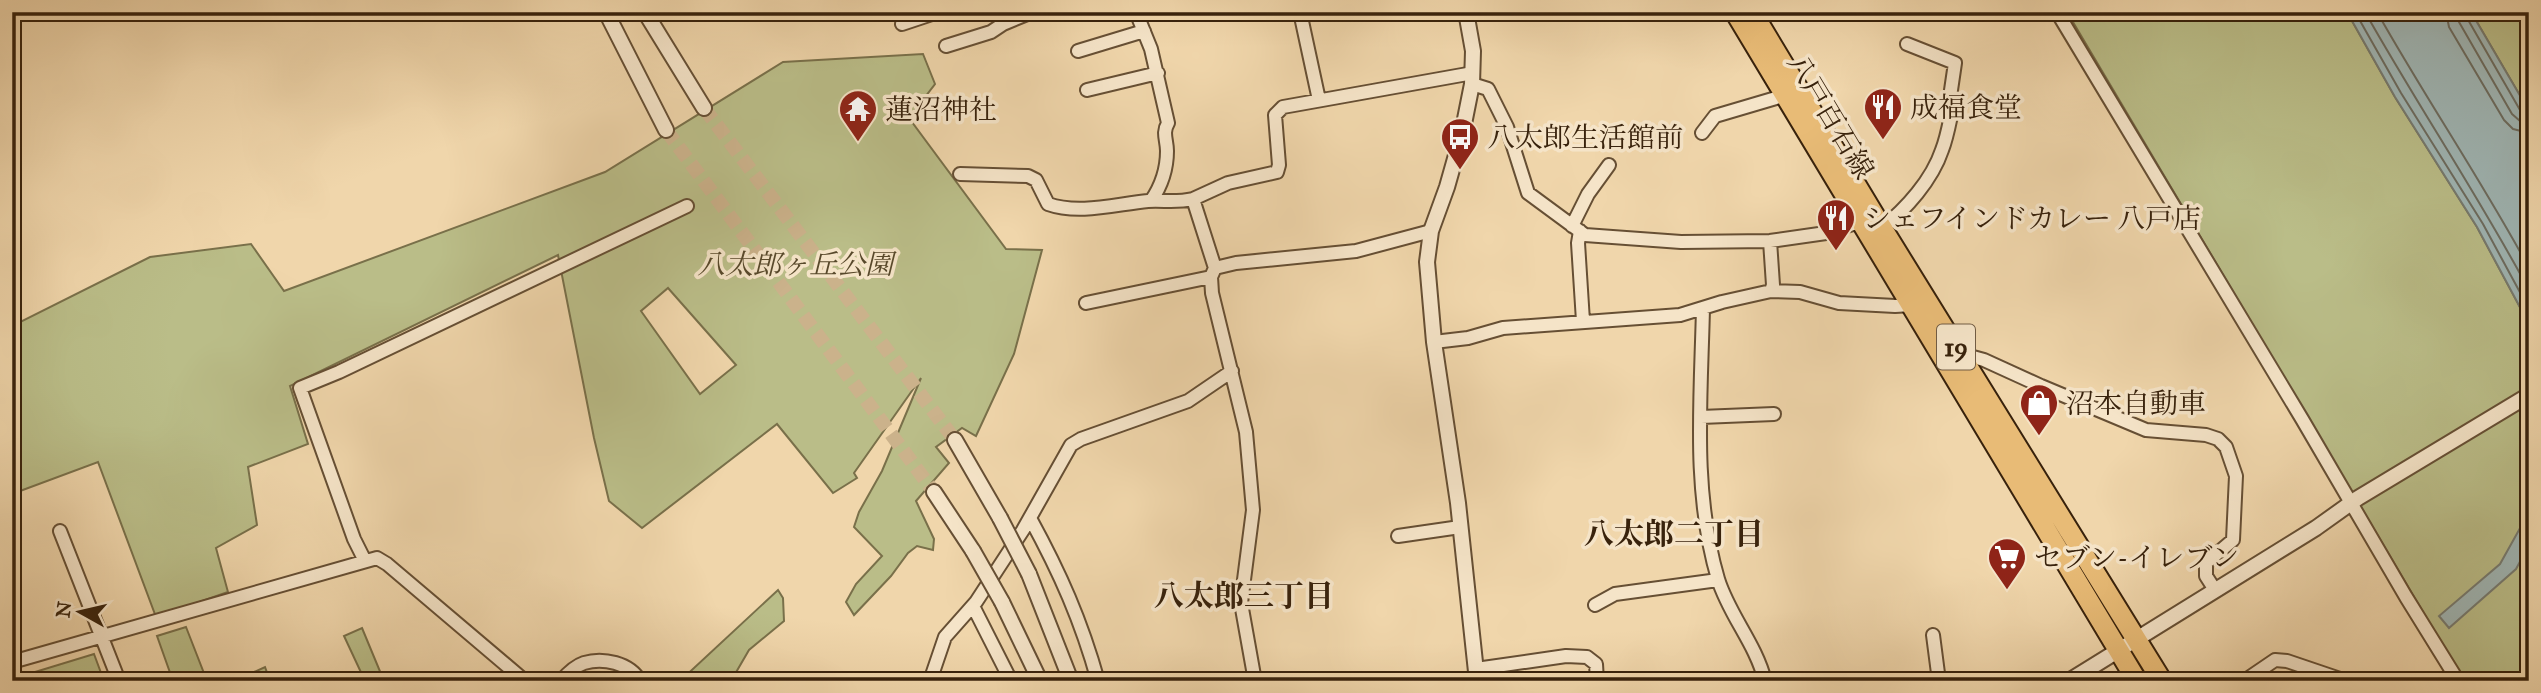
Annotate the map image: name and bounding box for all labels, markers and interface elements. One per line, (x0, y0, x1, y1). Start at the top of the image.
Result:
street label: 八戸百石線 (1780, 47, 1882, 185)
restaurant icon: 成福食堂 (1862, 86, 1904, 141)
temple icon: 蓮沼神社 (837, 88, 879, 143)
place label: 成福食堂 (1910, 90, 2022, 125)
place label: 蓮沼神社 (885, 92, 997, 127)
bus stop icon: 八太郎生活館前 (1439, 116, 1481, 171)
place label: 八太郎生活館前 (1487, 120, 1683, 155)
restaurant icon: シェフインドカレー 八戸店 (1815, 197, 1857, 252)
place label: シェフインドカレー 八戸店 (1863, 201, 2201, 236)
park label: 八太郎ヶ丘公園 (697, 247, 897, 282)
road number: 19 (1937, 324, 1975, 370)
shop icon: 沼本自動車 (2018, 382, 2060, 437)
place label: 沼本自動車 (2066, 386, 2206, 421)
district label: 八太郎二丁目 (1584, 516, 1764, 552)
supermarket icon: セブン-イレブン (1986, 536, 2028, 591)
place label: セブン-イレブン (2034, 540, 2239, 575)
north arrow (46, 578, 116, 648)
district label: 八太郎三丁目 (1154, 578, 1334, 614)
text: N (51, 600, 76, 619)

